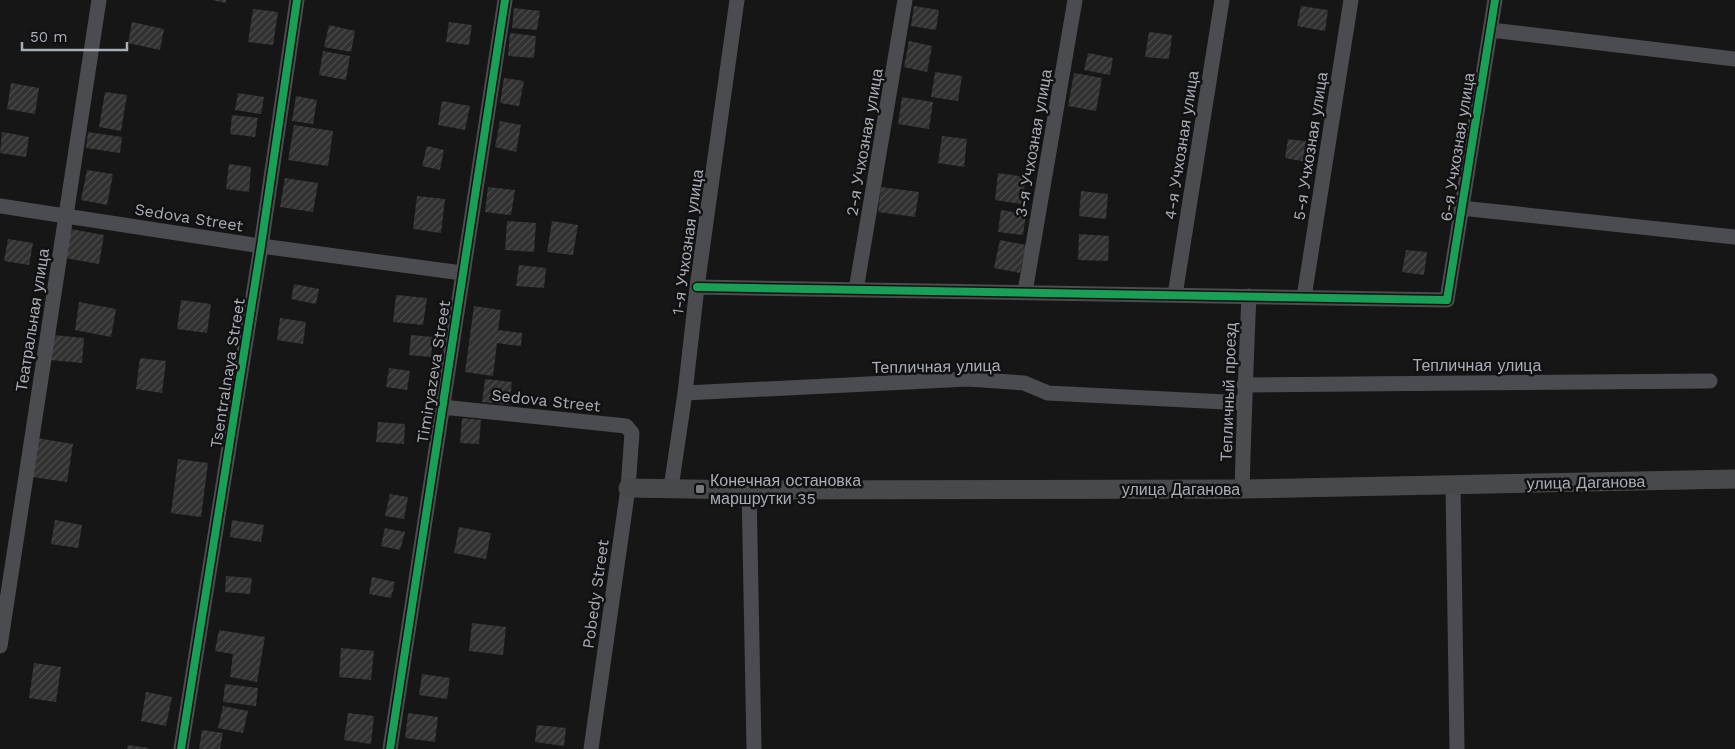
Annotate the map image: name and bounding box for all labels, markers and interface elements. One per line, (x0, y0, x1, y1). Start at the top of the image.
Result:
scale bar (22, 20, 128, 52)
text: 50 m (30, 28, 67, 46)
street label: 2-я Учхозная улица (842, 67, 887, 217)
street label: 3-я Учхозная улица (1011, 68, 1056, 219)
street label: 4-я Учхозная улица (1160, 69, 1203, 221)
street label: 5-я Учхозная улица (1289, 71, 1332, 222)
street label: 6-я Учхозная улица (1436, 71, 1479, 223)
street label: 1-я Учхозная улица (668, 168, 707, 316)
street label: Sedova Street (133, 200, 245, 235)
street label: Театральная улица (12, 247, 53, 393)
street label: Tsentralnaya Street (206, 297, 249, 449)
street label: Timiryazeva Street (413, 299, 454, 445)
street label: Тепличный проезд (1217, 322, 1240, 462)
street label: Тепличная улица (871, 356, 1001, 377)
street label: Тепличная улица (1413, 356, 1542, 375)
street label: Sedova Street (490, 385, 602, 416)
place label: Конечная остановка маршрутки 35 (710, 471, 861, 508)
street label: улица Даганова (1527, 472, 1646, 493)
street label: улица Даганова (1122, 480, 1240, 499)
marker: Конечная остановка маршрутки 35 (694, 483, 706, 495)
street label: Pobedy Street (578, 538, 613, 650)

